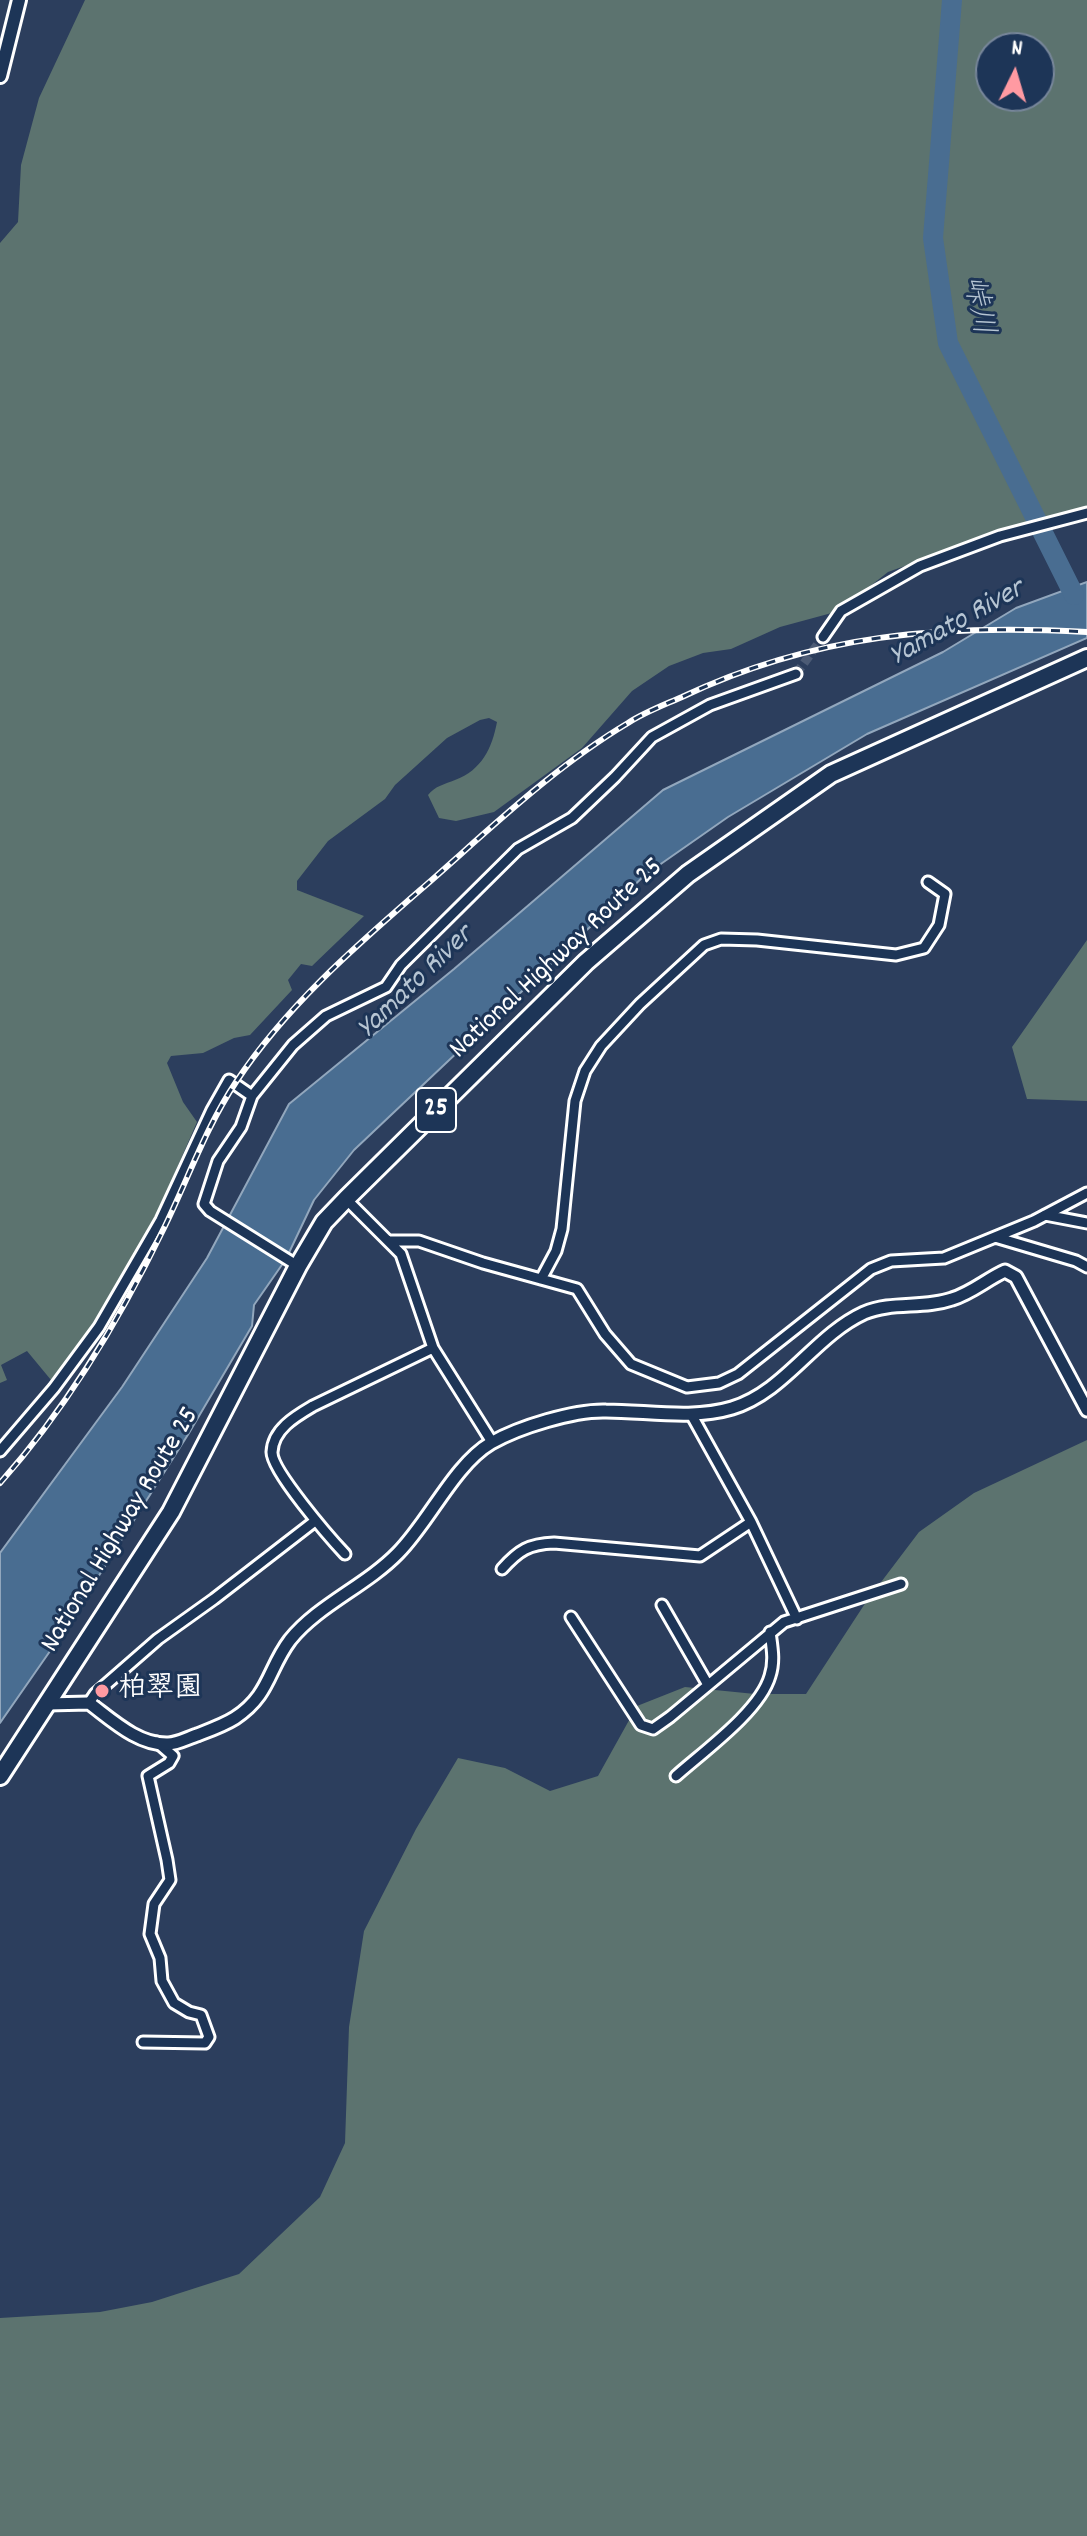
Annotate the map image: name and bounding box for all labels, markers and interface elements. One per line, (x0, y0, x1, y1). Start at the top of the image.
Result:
north arrow (975, 32, 1055, 112)
text: N (1010, 34, 1024, 66)
water label: 峠川 (952, 273, 998, 339)
water label: Yamato River (885, 573, 1031, 677)
street label: National Highway Route 25 (444, 852, 672, 1068)
water label: Yamato River (351, 920, 483, 1048)
road number: 25 (416, 1088, 456, 1132)
street label: National Highway Route 25 (36, 1402, 208, 1660)
place label: 柏翠園 (118, 1674, 202, 1708)
marker: 柏翠園 (93, 1682, 111, 1700)

